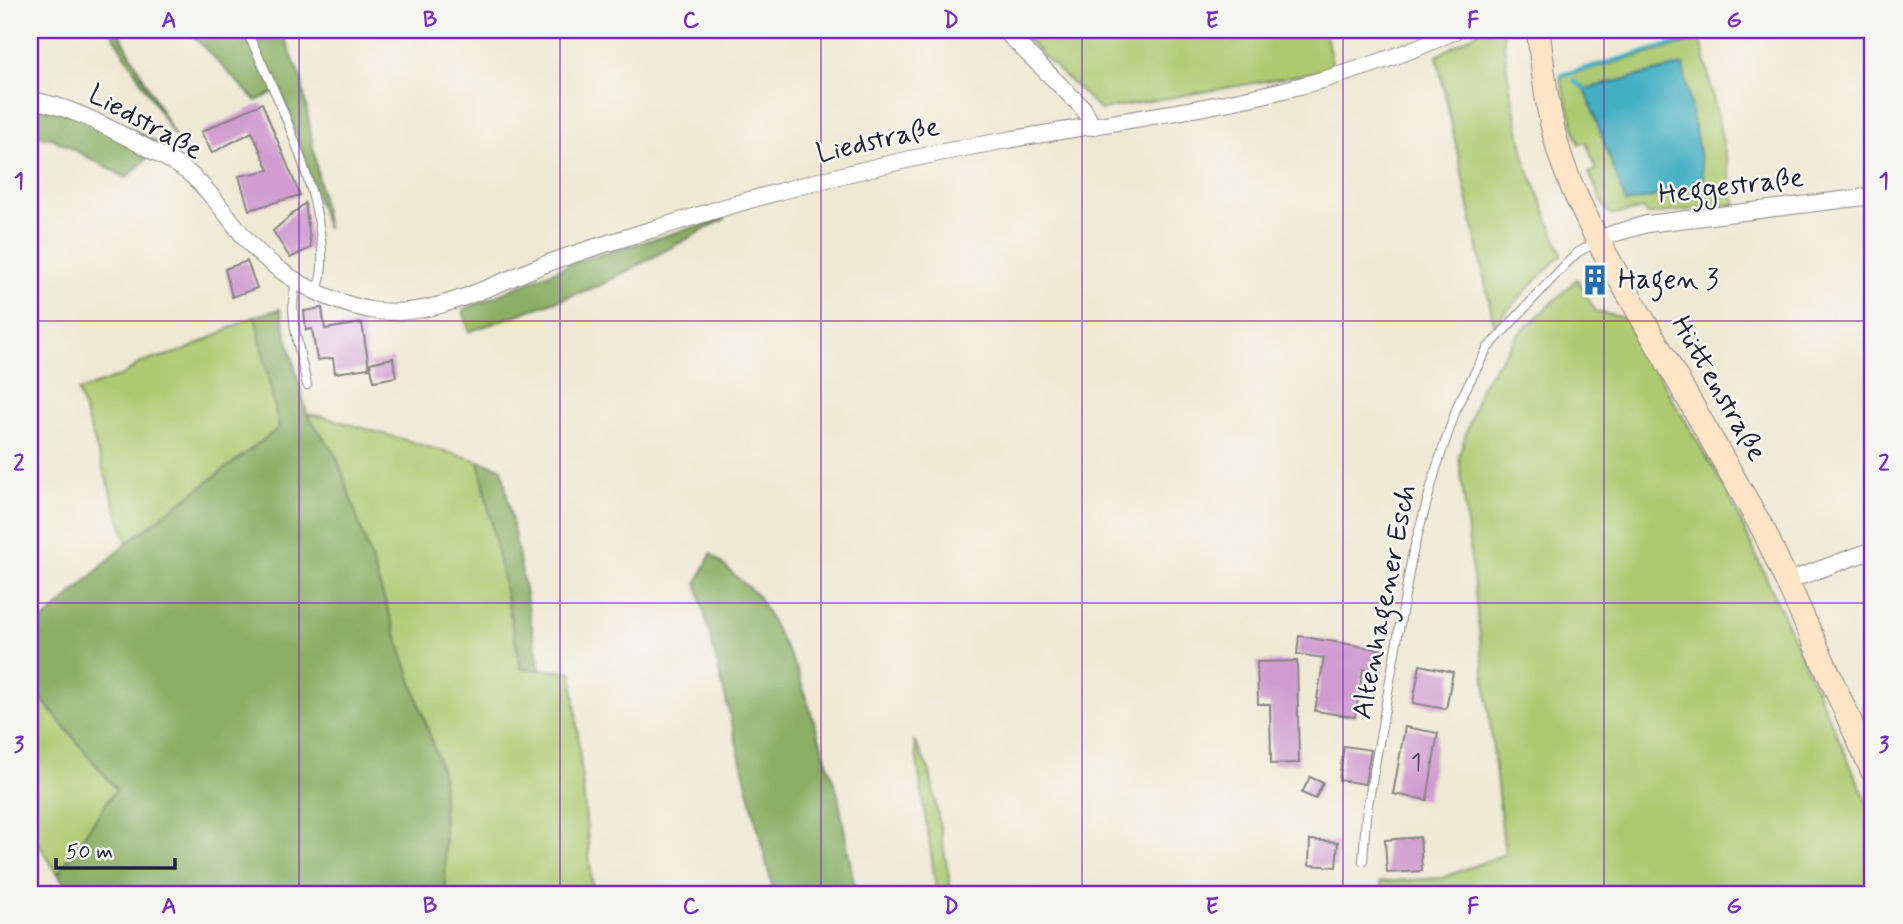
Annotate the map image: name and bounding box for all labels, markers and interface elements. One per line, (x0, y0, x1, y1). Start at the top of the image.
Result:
text: A (161, 6, 177, 36)
text: B (423, 6, 438, 36)
text: C (683, 6, 700, 36)
text: D (943, 6, 959, 36)
text: E (1205, 6, 1219, 36)
text: F (1467, 6, 1479, 36)
text: G (1726, 6, 1742, 36)
street label: Liedstraße (81, 77, 209, 169)
street label: Liedstraße (813, 109, 943, 173)
street label: Heggestraße (1656, 160, 1806, 217)
text: 1 (14, 167, 24, 197)
text: 1 (1879, 167, 1889, 197)
place label: Hagen 3 (1618, 262, 1719, 302)
building icon: Hagen 3 (1578, 263, 1612, 297)
street label: Hüttenstraße (1661, 310, 1775, 468)
text: 2 (13, 449, 25, 479)
text: 2 (1878, 449, 1890, 479)
street label: Altenhagener Esch (1344, 482, 1429, 723)
text: 3 (14, 731, 25, 761)
text: 3 (1879, 731, 1890, 761)
house number: 1 (1411, 748, 1421, 779)
scale bar (56, 826, 175, 870)
text: 50 m (66, 838, 113, 866)
text: A (161, 892, 177, 922)
text: B (423, 892, 438, 922)
text: C (683, 892, 700, 922)
text: D (943, 892, 959, 922)
text: E (1205, 892, 1219, 922)
text: F (1467, 892, 1479, 922)
text: G (1726, 892, 1742, 922)

